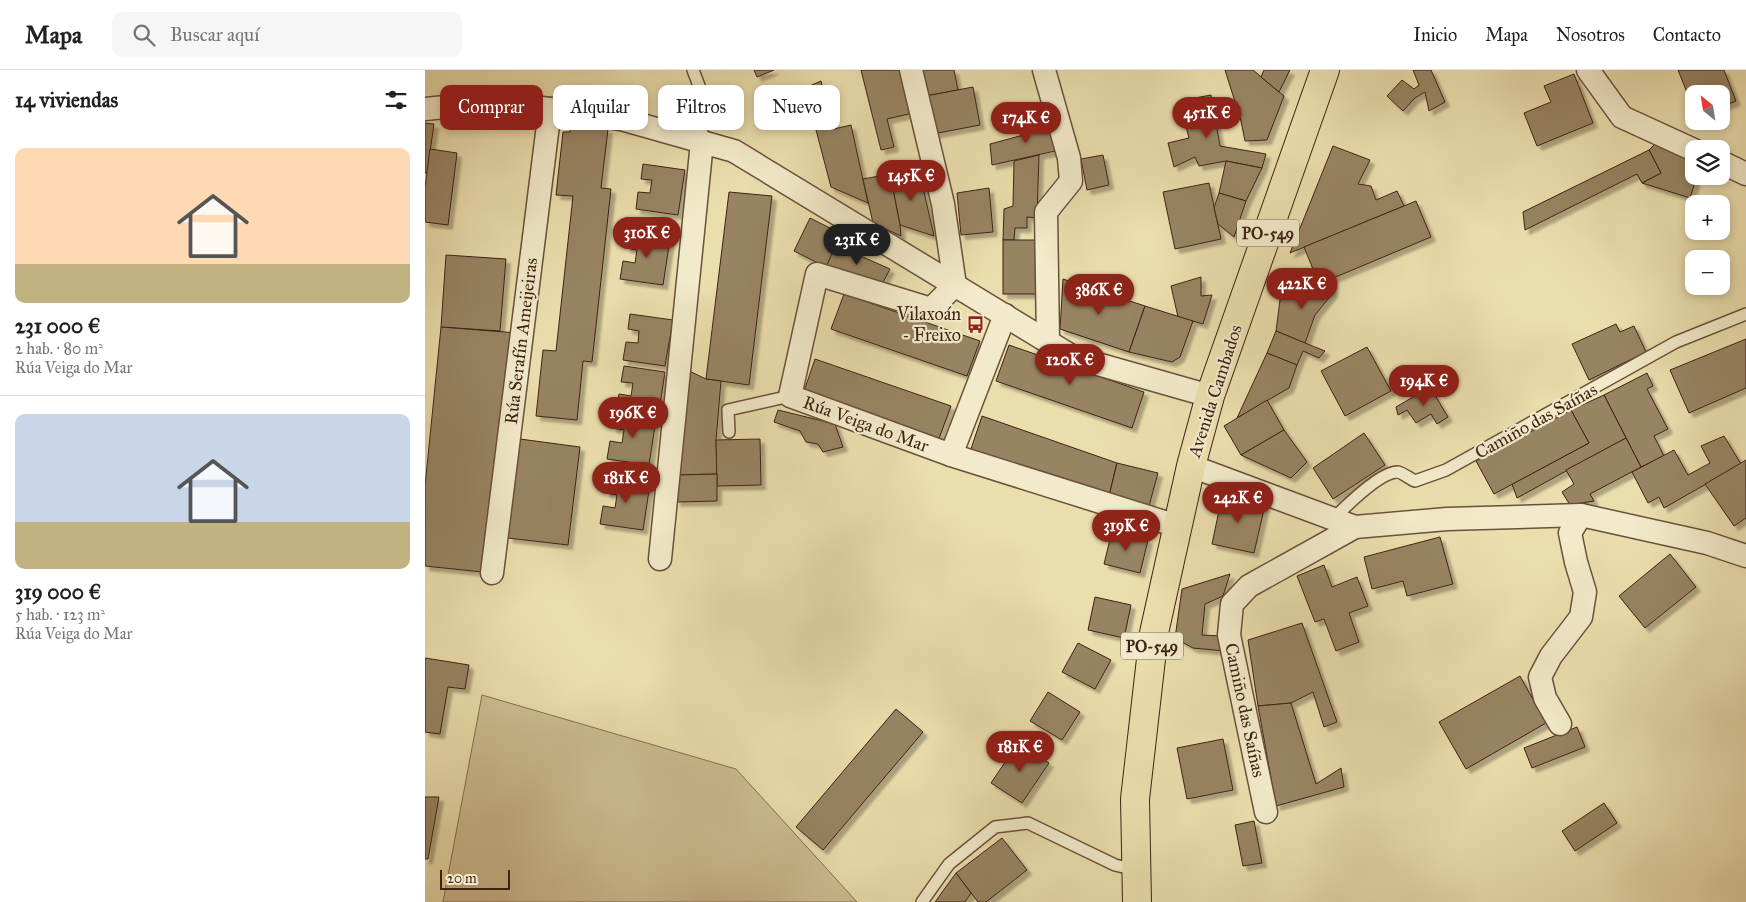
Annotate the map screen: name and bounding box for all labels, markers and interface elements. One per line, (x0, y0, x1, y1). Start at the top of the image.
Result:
search box (112, 12, 462, 57)
text: Mapa (25, 20, 82, 50)
icon: search (130, 21, 158, 49)
text: Buscar aquí (170, 23, 259, 46)
text: Inicio (1413, 24, 1457, 46)
text: Mapa (1485, 24, 1528, 46)
text: Nosotros (1556, 24, 1625, 46)
text: Contacto (1653, 24, 1721, 46)
chip: Comprar (440, 85, 543, 130)
chip: Alquilar (553, 85, 648, 130)
chip: Filtros (658, 85, 744, 130)
chip: Nuevo (754, 85, 840, 130)
north arrow (1685, 85, 1730, 130)
map controls (1685, 85, 1730, 295)
icon: filters (382, 86, 410, 114)
text: 14 viviendas (15, 87, 118, 113)
pin: 451K € (1166, 97, 1248, 139)
pin: 174K € (985, 102, 1067, 144)
text: 451K € (1183, 103, 1231, 122)
text: 174K € (1002, 108, 1050, 127)
button: layers (1685, 140, 1730, 185)
pin: 145K € (870, 160, 952, 202)
text: 145K € (887, 166, 935, 185)
icon: home (168, 181, 258, 271)
button: + (1685, 195, 1730, 240)
pin: 310K € (606, 216, 688, 259)
road number: PO-549 (1237, 220, 1299, 247)
text: 310K € (624, 223, 670, 242)
pin: 231K € (816, 224, 898, 266)
text: 231K € (834, 230, 880, 249)
button: − (1685, 250, 1730, 295)
street label: Rúa Serafín Ameijeiras (500, 256, 542, 426)
pin: 422K € (1261, 268, 1343, 310)
pin: 386K € (1058, 274, 1140, 316)
text: 422K € (1277, 274, 1327, 293)
text: 386K € (1075, 280, 1123, 299)
place label: Vilaxoán - Freixo (896, 303, 961, 346)
text: 231 000 € (15, 313, 101, 339)
bus stop icon: Vilaxoán - Freixo (965, 314, 985, 334)
street label: Avenida Cambados (1183, 322, 1247, 461)
text: 2 hab. · 80 m² (15, 339, 103, 358)
pin: 120K € (1029, 344, 1111, 386)
text: 120K € (1046, 350, 1094, 369)
text: Rúa Veiga do Mar (15, 358, 132, 377)
pin: 194K € (1383, 364, 1465, 407)
text: 194K € (1400, 371, 1448, 390)
street label: Camiño das Saíñas (1471, 378, 1601, 464)
street label: Rúa Veiga do Mar (800, 391, 932, 458)
pin: 196K € (592, 396, 674, 439)
text: 196K € (609, 403, 657, 422)
icon: home (168, 446, 258, 536)
pin: 181K € (585, 462, 667, 504)
text: 181K € (603, 468, 649, 487)
pin: 242K € (1197, 482, 1279, 524)
text: 242K € (1213, 488, 1263, 507)
pin: 319K € (1085, 510, 1167, 552)
text: 319K € (1103, 516, 1149, 535)
text: 319 000 € (15, 579, 101, 605)
text: 5 hab. · 123 m² (15, 605, 105, 624)
text: Rúa Veiga do Mar (15, 624, 132, 643)
road number: PO-549 (1121, 632, 1183, 660)
street label: Camiño das Saíñas (1220, 641, 1270, 779)
pin: 181K € (979, 730, 1061, 773)
text: 181K € (997, 737, 1043, 756)
scale bar (440, 867, 510, 890)
text: 20 m (447, 870, 477, 887)

